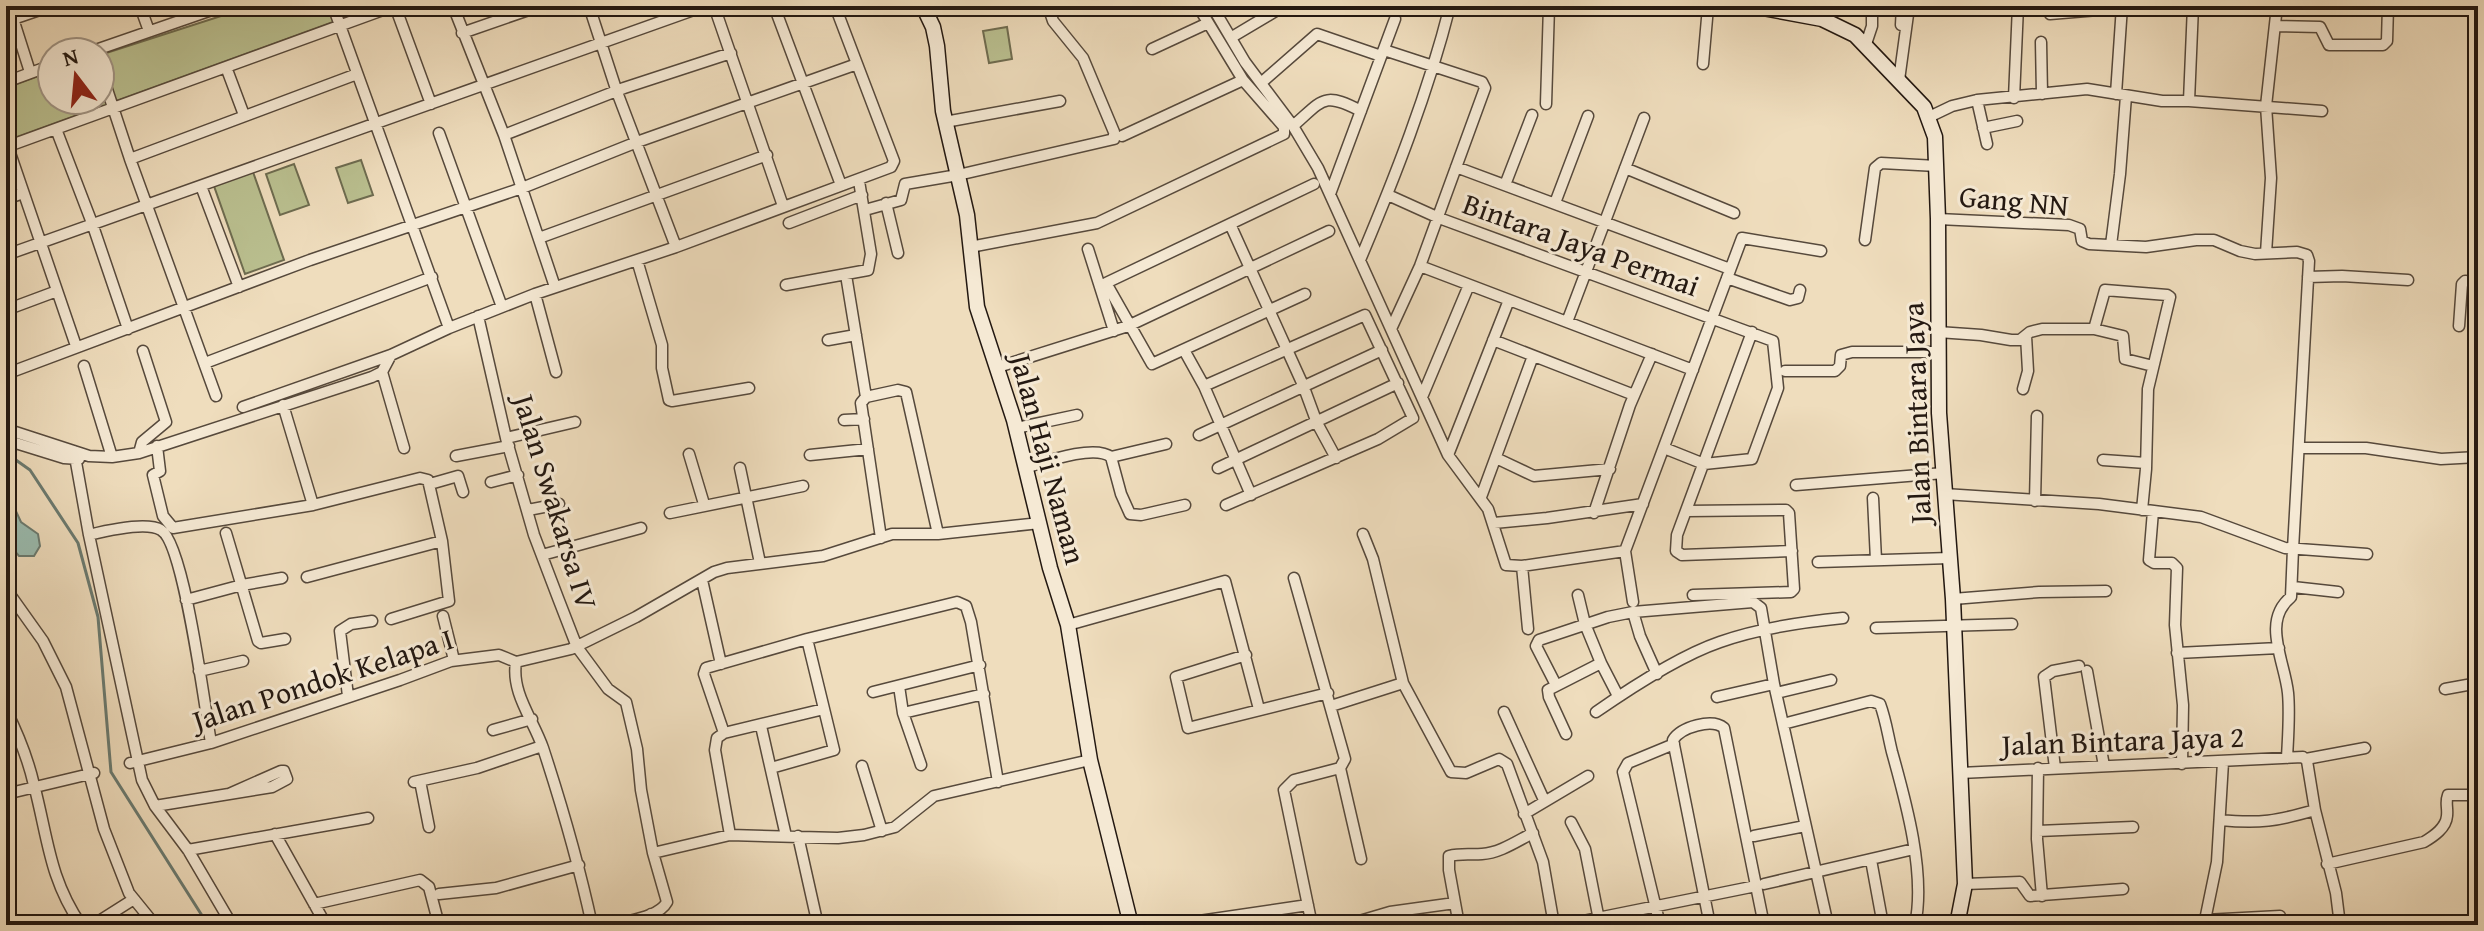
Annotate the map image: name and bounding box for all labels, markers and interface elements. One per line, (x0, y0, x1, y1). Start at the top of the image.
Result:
north arrow (36, 36, 116, 116)
text: N (59, 39, 82, 74)
street label: Gang NN (1958, 173, 2071, 227)
street label: Bintara Jaya Permai (1457, 181, 1706, 307)
street label: Jalan Bintara Jaya (1890, 301, 1942, 529)
street label: Jalan Haji Naman (999, 345, 1098, 569)
street label: Jalan Swakarsa IV (501, 385, 610, 615)
street label: Jalan Pondok Kelapa I (183, 616, 459, 743)
street label: Jalan Bintara Jaya 2 (1997, 714, 2245, 766)

